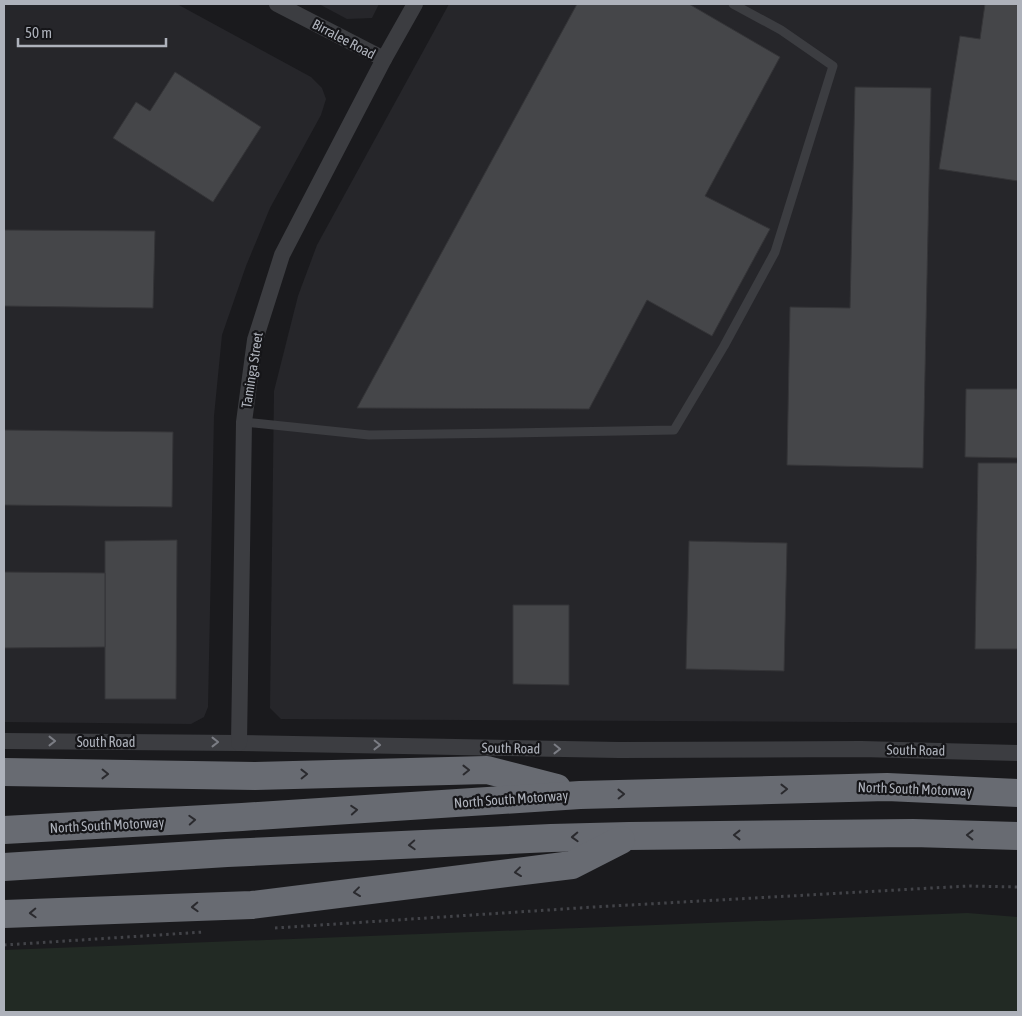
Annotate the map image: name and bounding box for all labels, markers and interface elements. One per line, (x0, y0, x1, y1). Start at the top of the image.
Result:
scale bar (18, 15, 165, 47)
street label: Birralee Road (310, 16, 378, 62)
text: 50 m (25, 24, 52, 41)
street label: Taminga Street (238, 331, 266, 409)
street label: South Road (77, 734, 135, 750)
one-way arrow (49, 736, 57, 746)
one-way arrow (211, 737, 219, 748)
street label: South Road (482, 739, 540, 757)
one-way arrow (374, 740, 382, 751)
street label: South Road (887, 741, 945, 759)
one-way arrow (554, 744, 562, 754)
one-way arrow (462, 765, 470, 775)
one-way arrow (102, 769, 109, 779)
one-way arrow (300, 769, 308, 780)
street label: North South Motorway (857, 779, 973, 799)
one-way arrow (780, 784, 788, 795)
street label: North South Motorway (453, 787, 569, 811)
one-way arrow (618, 788, 626, 799)
one-way arrow (351, 804, 359, 815)
street label: North South Motorway (49, 814, 165, 836)
one-way arrow (188, 814, 196, 825)
one-way arrow (965, 829, 973, 840)
one-way arrow (733, 830, 740, 840)
one-way arrow (570, 832, 578, 843)
one-way arrow (408, 839, 416, 850)
one-way arrow (514, 866, 522, 877)
one-way arrow (353, 886, 361, 897)
one-way arrow (191, 902, 199, 912)
one-way arrow (29, 908, 36, 918)

